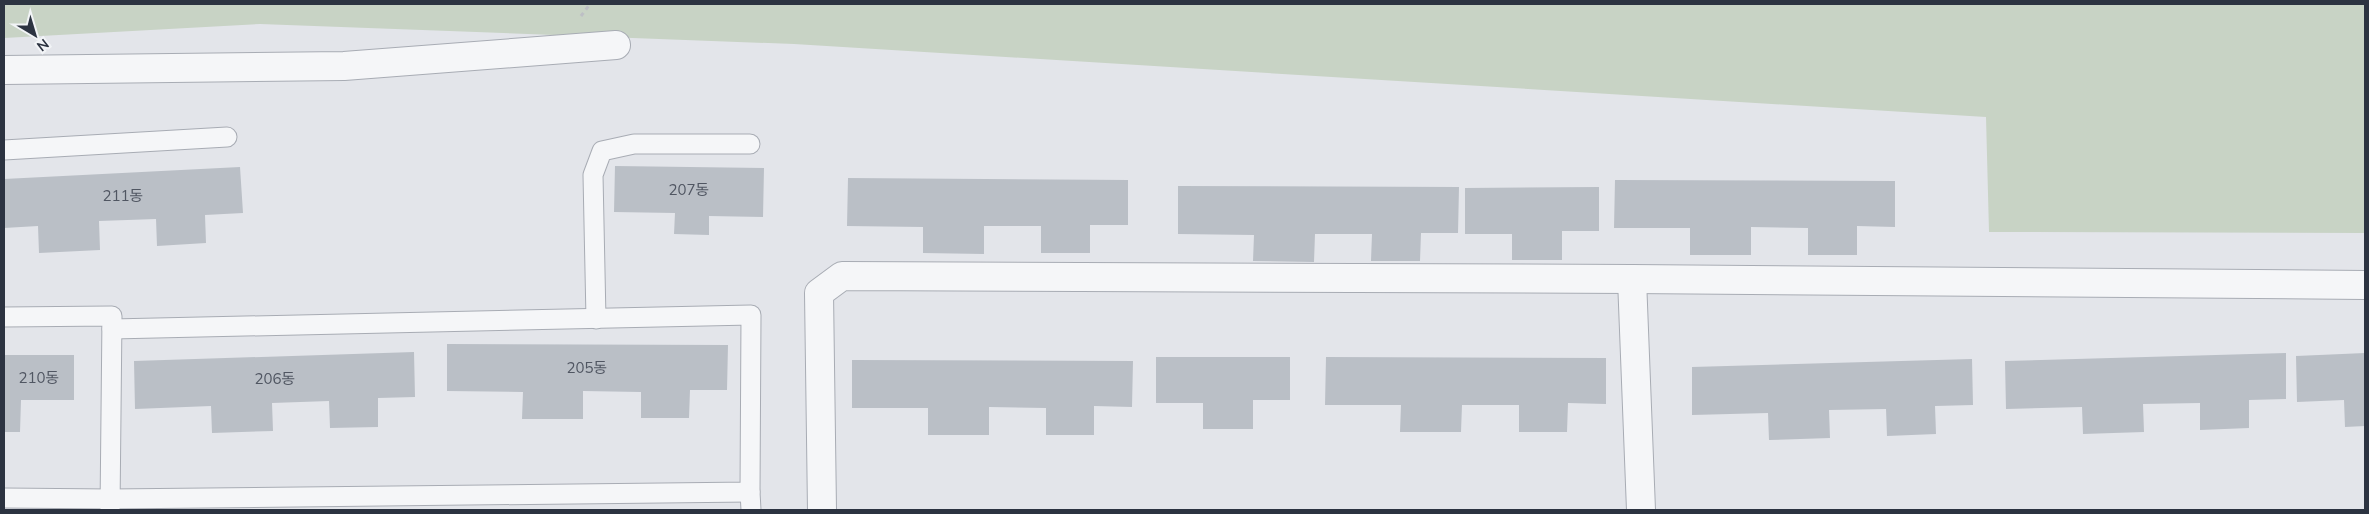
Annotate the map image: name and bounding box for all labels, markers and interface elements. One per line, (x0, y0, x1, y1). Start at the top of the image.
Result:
north arrow (10, 10, 60, 60)
text: N (33, 35, 53, 56)
house number: 207동 (669, 180, 709, 199)
house number: 211동 (103, 186, 143, 205)
house number: 205동 (567, 358, 607, 377)
house number: 210동 (19, 368, 59, 387)
house number: 206동 (255, 369, 295, 388)

